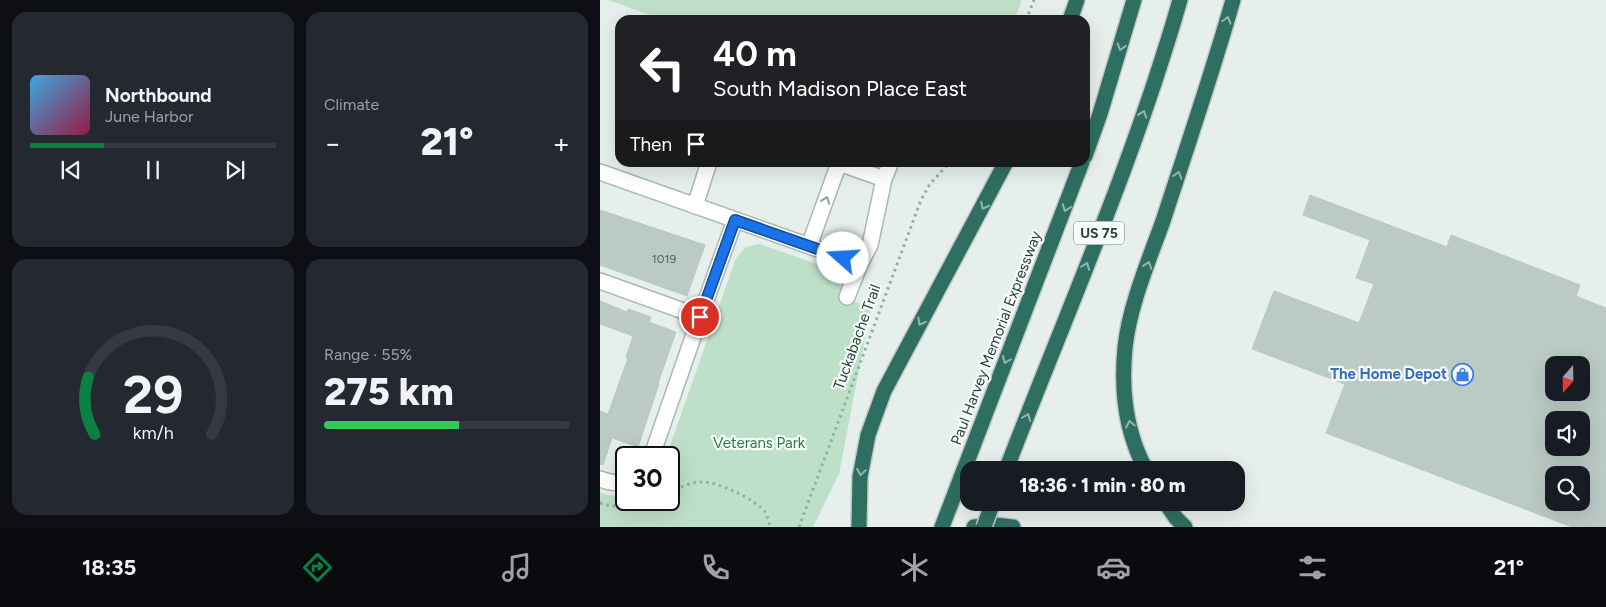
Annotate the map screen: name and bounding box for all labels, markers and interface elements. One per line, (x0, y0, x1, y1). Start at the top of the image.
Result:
one-way arrow (1222, 16, 1232, 25)
text: 40 m (713, 33, 797, 75)
icon: left (630, 35, 695, 100)
one-way arrow (1117, 42, 1127, 51)
text: South Madison Place East (713, 75, 967, 102)
text: Northbound (105, 84, 212, 107)
text: Climate (324, 95, 379, 114)
text: June Harbor (105, 107, 193, 126)
one-way arrow (1137, 110, 1147, 118)
text: 21° (420, 119, 474, 165)
text: − (324, 126, 341, 160)
text: + (553, 126, 570, 160)
icon: arrive (682, 130, 710, 158)
text: Then (630, 133, 672, 156)
icon: previous (57, 156, 85, 184)
icon: pause (139, 156, 167, 184)
icon: next (221, 156, 249, 184)
one-way arrow (1172, 171, 1182, 179)
one-way arrow (820, 197, 830, 205)
one-way arrow (980, 201, 990, 210)
one-way arrow (1062, 203, 1072, 212)
road number: US 75 (1074, 222, 1124, 244)
street label: Paul Harvey Memorial Expressway (947, 229, 1045, 447)
position arrow (816, 231, 868, 283)
house number: 1019 (652, 252, 676, 266)
one-way arrow (1080, 262, 1090, 271)
one-way arrow (1142, 262, 1152, 270)
street label: Tuckabache Trail (830, 282, 884, 392)
pin (679, 296, 721, 338)
icon: arrive (686, 303, 714, 331)
one-way arrow (917, 316, 927, 325)
text: Range · 55% (324, 345, 412, 364)
one-way arrow (1002, 355, 1012, 363)
north arrow (1545, 356, 1590, 401)
map controls (1545, 356, 1590, 511)
shop icon: The Home Depot (1451, 362, 1475, 386)
text: 29 (123, 364, 183, 426)
place label: The Home Depot (1330, 365, 1447, 383)
text: 275 km (324, 369, 454, 415)
button: sound (1545, 411, 1590, 456)
one-way arrow (1020, 413, 1031, 422)
one-way arrow (1125, 420, 1135, 429)
text: km/h (133, 422, 173, 443)
park label: Veterans Park (713, 434, 806, 452)
speed limit sign: 30 (615, 446, 680, 511)
button: search (1545, 466, 1590, 511)
one-way arrow (857, 467, 867, 476)
text: 18:36 · 1 min · 80 m (1019, 474, 1186, 497)
icon: directions (300, 550, 335, 585)
icon: music (499, 550, 534, 585)
icon: phone (698, 550, 733, 585)
icon: climate (897, 550, 932, 585)
icon: car (1096, 550, 1131, 585)
icon: filters (1295, 550, 1330, 585)
text: 18:35 (82, 554, 136, 581)
text: 21° (1494, 554, 1524, 581)

